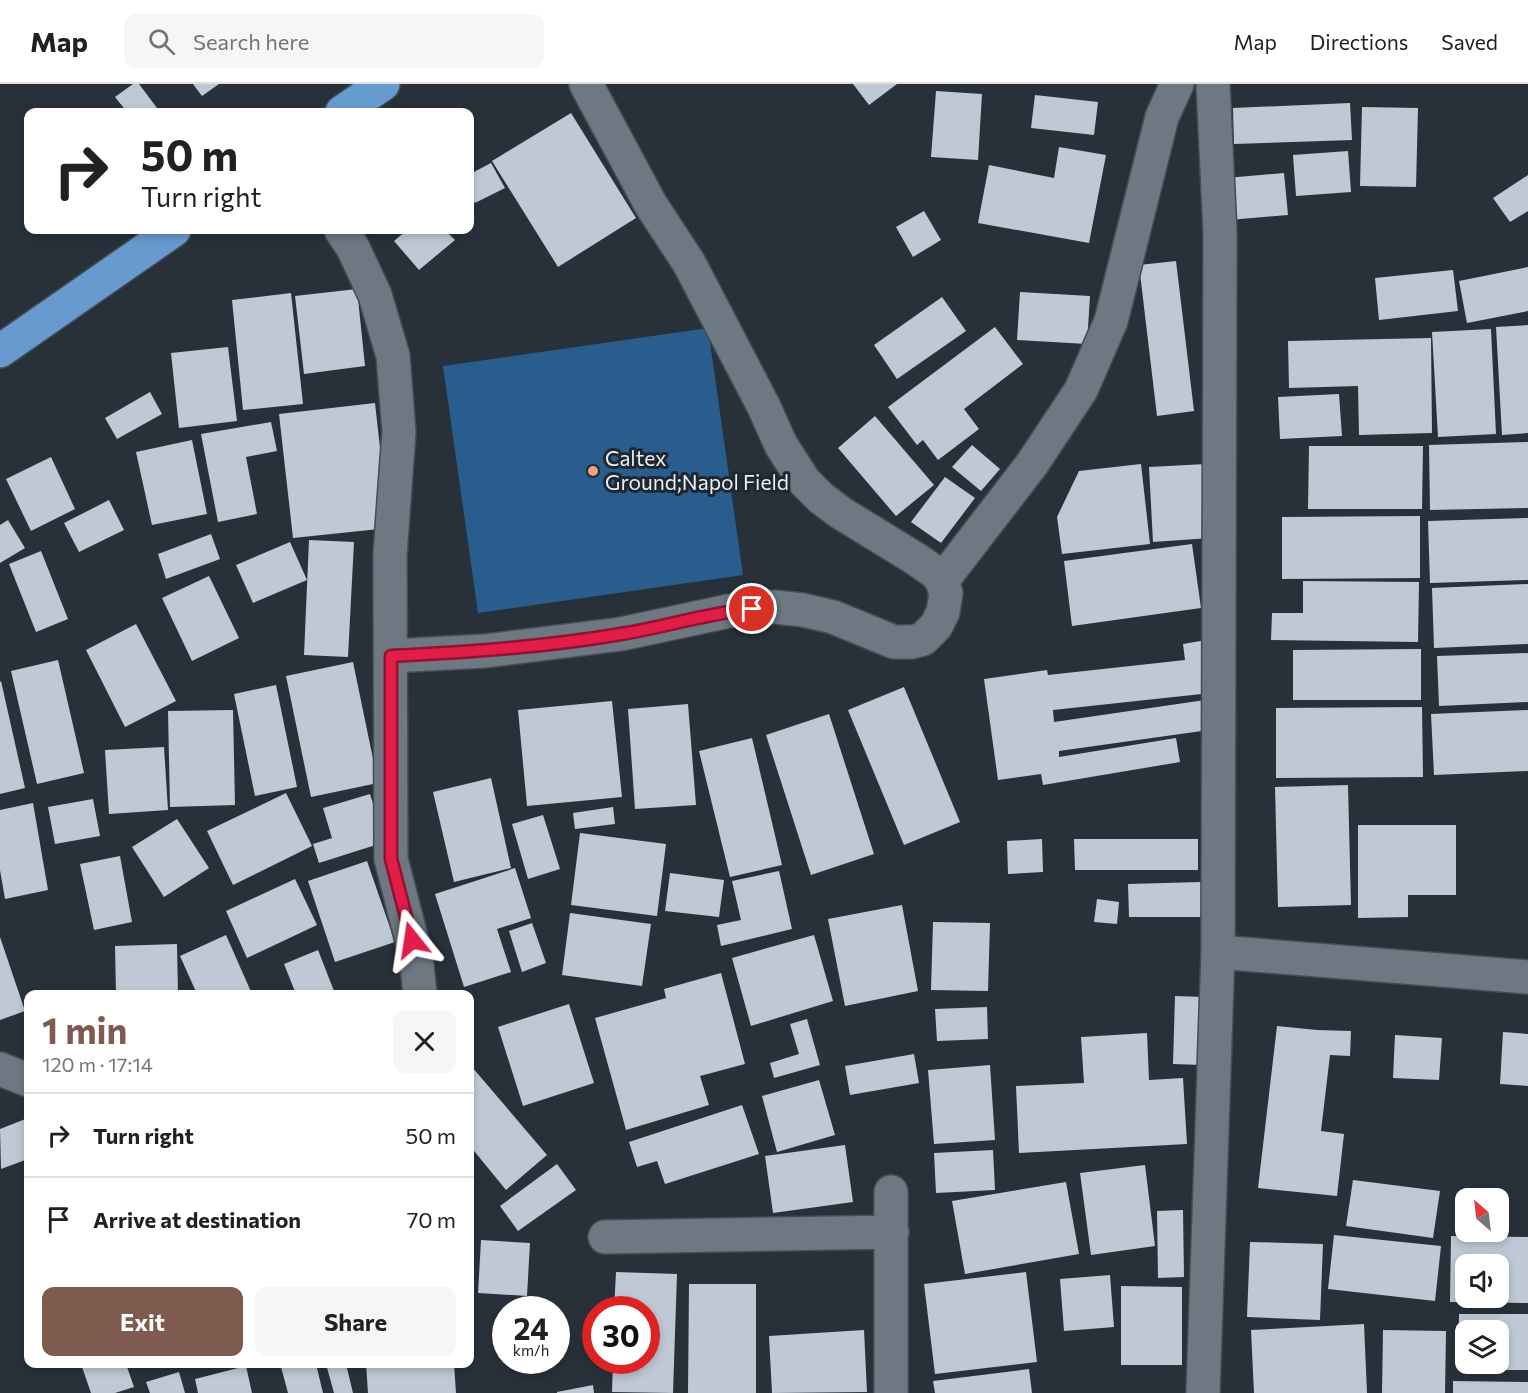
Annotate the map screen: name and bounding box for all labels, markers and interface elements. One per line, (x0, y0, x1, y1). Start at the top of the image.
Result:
search box (124, 14, 544, 68)
text: Map (30, 24, 88, 58)
icon: search (145, 25, 178, 58)
text: Search here (193, 28, 309, 55)
text: Map (1234, 29, 1277, 54)
text: Directions (1310, 29, 1408, 54)
text: Saved (1441, 29, 1498, 54)
text: 50 m (141, 128, 238, 180)
icon: right (42, 132, 120, 210)
text: Turn right (141, 180, 261, 213)
place label: Caltex Ground;Napol Field (605, 445, 789, 494)
marker: Caltex Ground;Napol Field (586, 464, 600, 478)
pin (726, 583, 777, 634)
icon: arrive (735, 592, 768, 625)
position arrow (380, 908, 444, 972)
text: 1 min (42, 1007, 127, 1051)
button: close (393, 1010, 456, 1073)
text: 120 m · 17:14 (42, 1052, 153, 1076)
icon: right (42, 1119, 75, 1152)
text: Turn right (93, 1122, 194, 1149)
text: 50 m (406, 1122, 456, 1149)
north arrow (1455, 1188, 1509, 1242)
map controls (1455, 1188, 1509, 1374)
icon: arrive (42, 1203, 75, 1236)
text: Arrive at destination (93, 1206, 301, 1233)
text: 70 m (407, 1206, 456, 1233)
button: sound (1455, 1254, 1509, 1308)
button: Exit (42, 1287, 243, 1356)
button: Share (255, 1287, 456, 1356)
speed limit sign: 30 (582, 1296, 660, 1374)
text: 24 (513, 1309, 549, 1346)
button: layers (1455, 1320, 1509, 1374)
text: km/h (513, 1341, 549, 1359)

